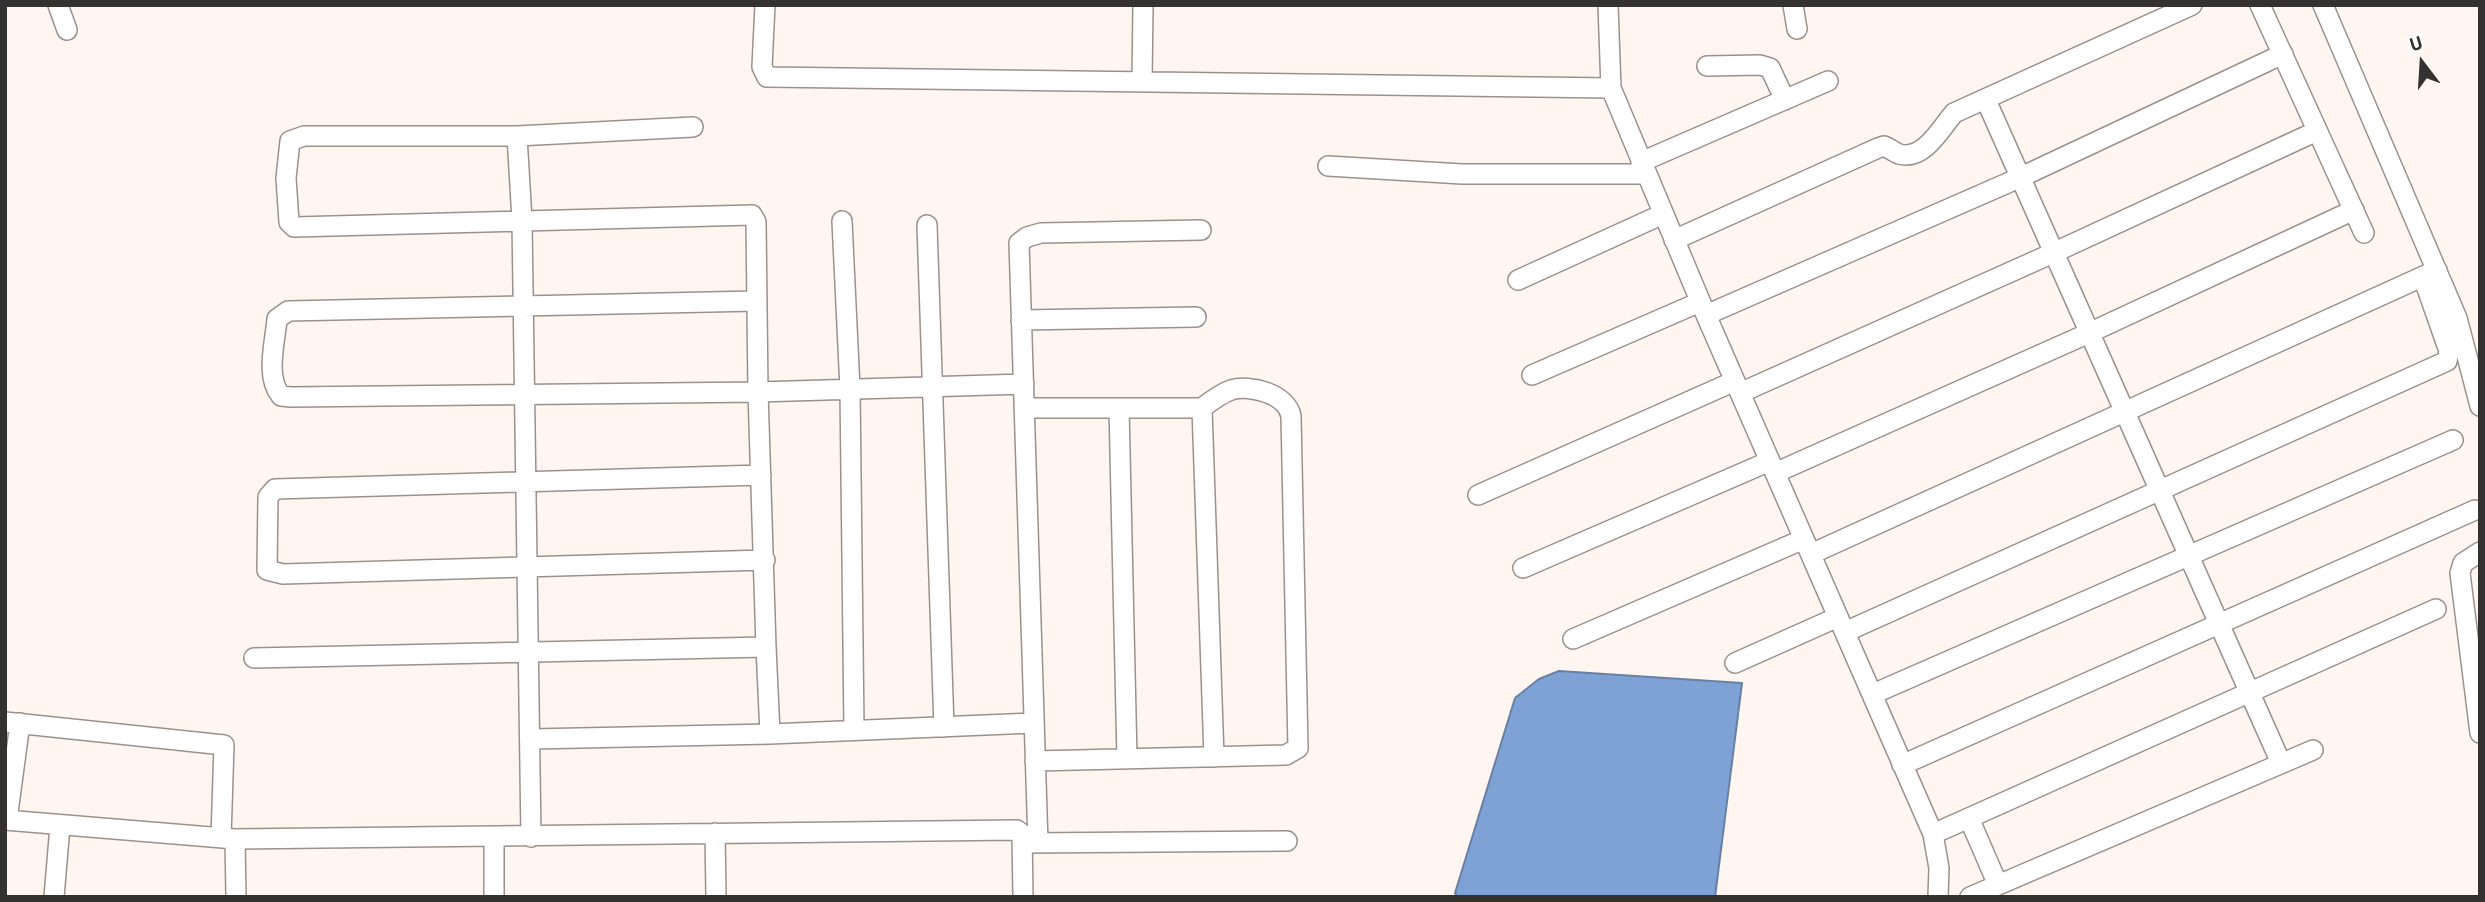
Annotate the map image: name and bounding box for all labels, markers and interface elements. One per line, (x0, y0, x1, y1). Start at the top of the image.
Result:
text: U (2406, 27, 2426, 58)
north arrow (2387, 28, 2457, 98)

